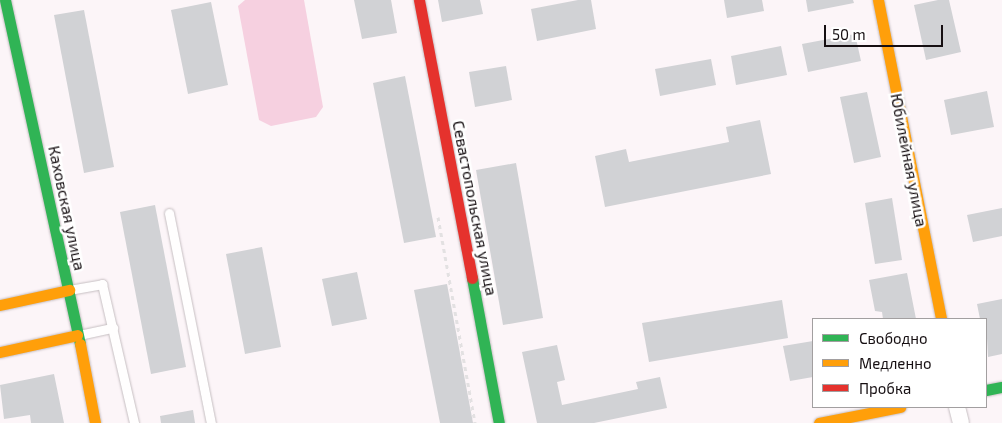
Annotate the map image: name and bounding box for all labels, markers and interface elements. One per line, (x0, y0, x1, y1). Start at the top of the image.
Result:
scale bar (827, 15, 946, 47)
text: 50 m (832, 25, 866, 43)
street label: Юбилейная улица (887, 92, 931, 228)
street label: Севастопольская улица (449, 119, 501, 297)
street label: Каховская улица (44, 144, 90, 272)
legend (812, 318, 987, 408)
text: Свободно (859, 329, 928, 347)
text: Медленно (859, 354, 932, 372)
text: Пробка (859, 379, 911, 397)

